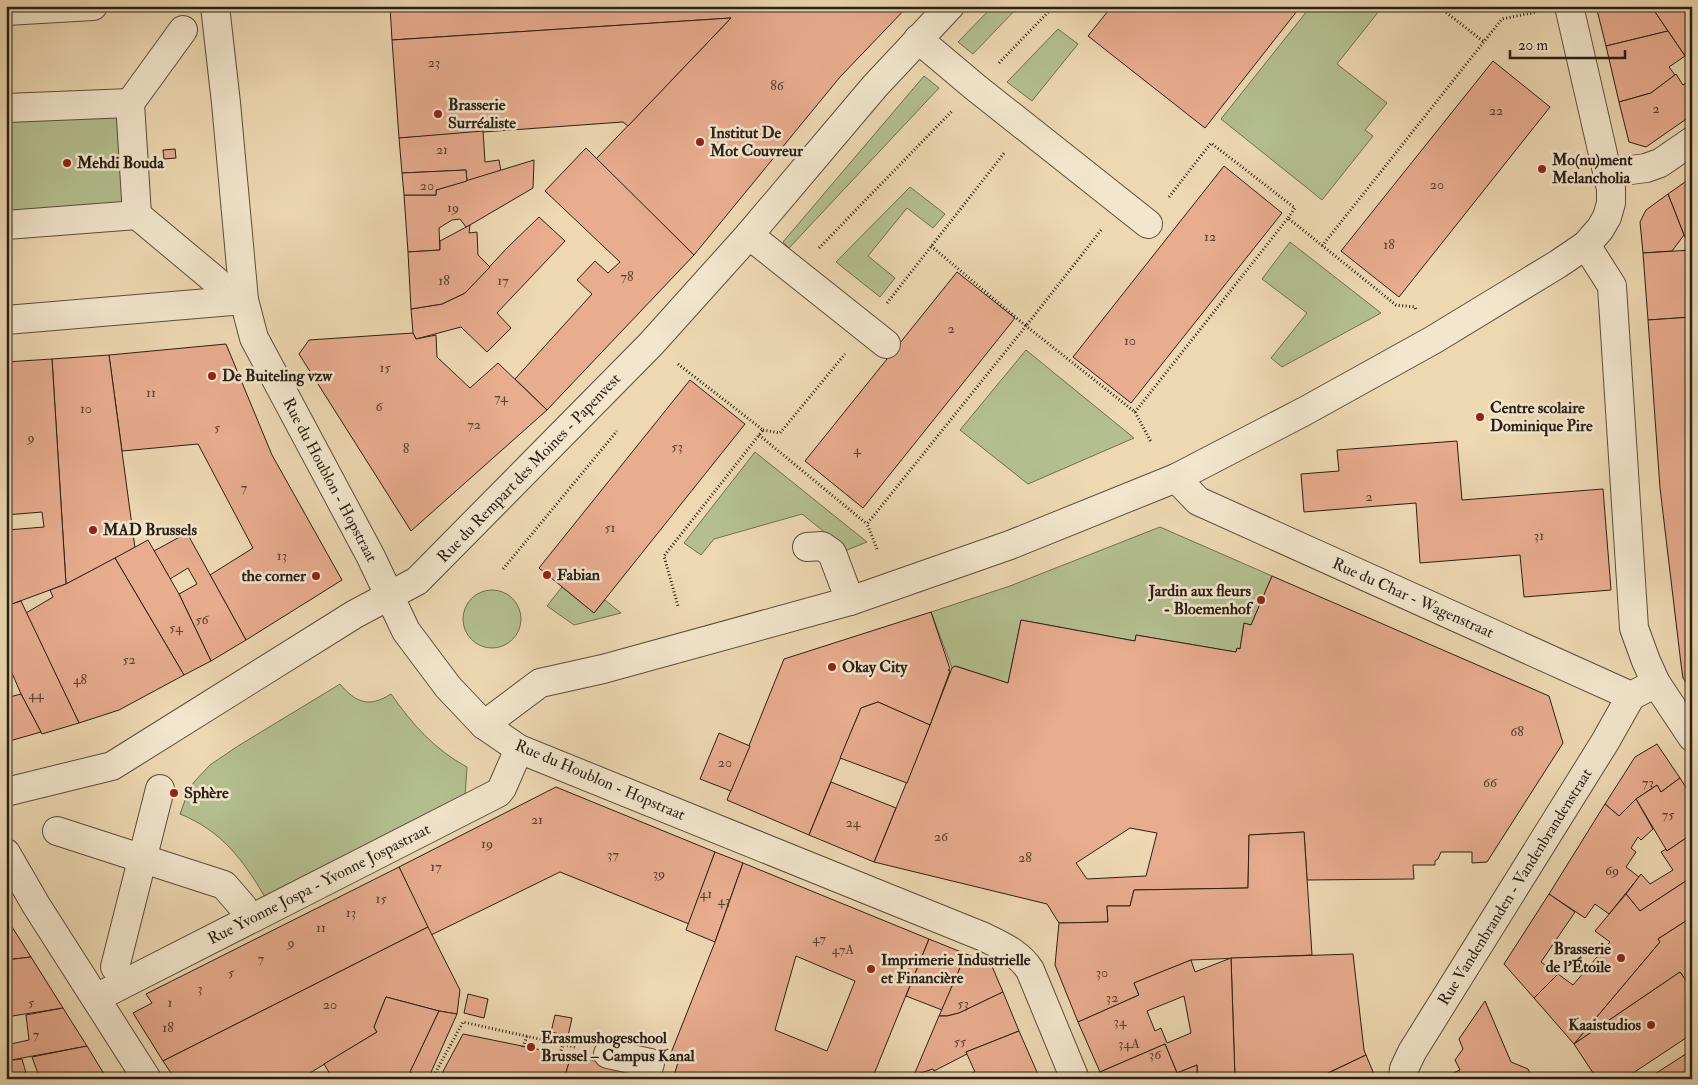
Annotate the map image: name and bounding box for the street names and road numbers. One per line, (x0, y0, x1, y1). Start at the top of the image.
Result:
street label: Rue du Rempart des Moines - Papenvest (433, 369, 626, 568)
street label: Rue du Houblon - Hopstraat (277, 395, 382, 566)
street label: Rue du Char - Wagenstraat (1329, 553, 1497, 643)
street label: Rue du Houblon - Hopstraat (512, 735, 688, 826)
street label: Rue Vandenbranden - Vandenbrandenstraat (1433, 765, 1597, 1009)
street label: Rue Yvonne Jospa - Yvonne Jospastraat (204, 819, 434, 950)

